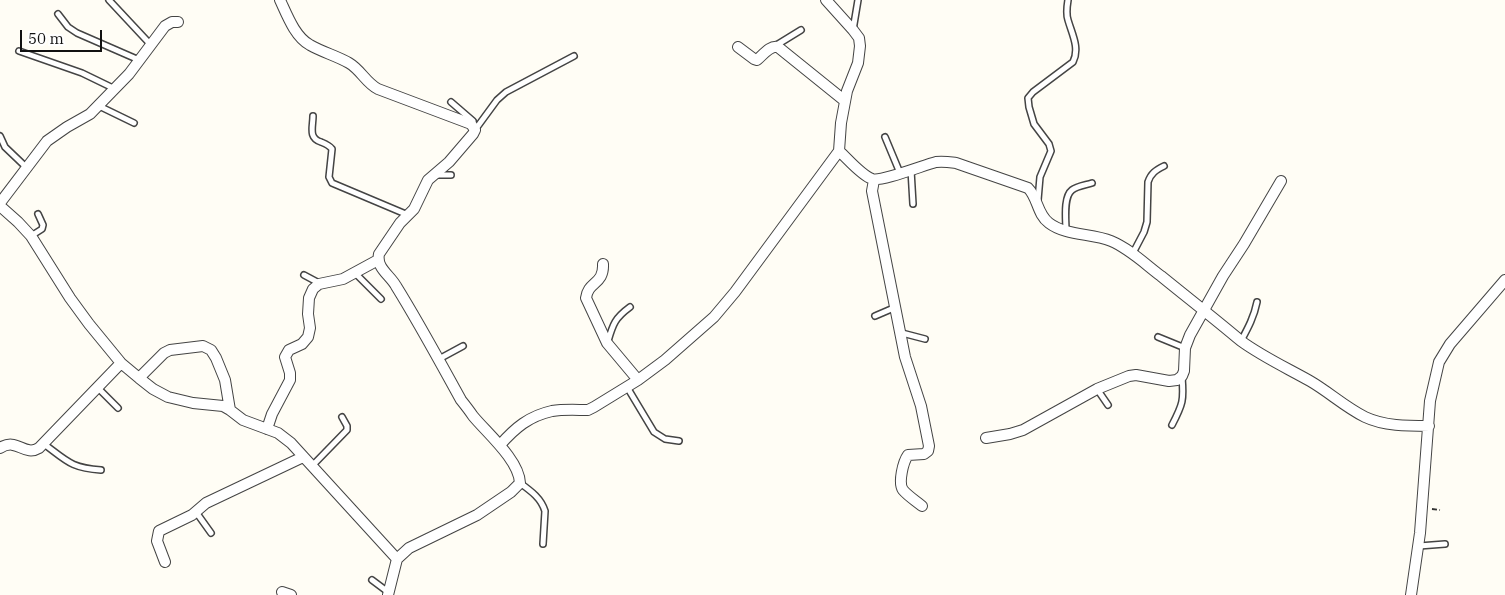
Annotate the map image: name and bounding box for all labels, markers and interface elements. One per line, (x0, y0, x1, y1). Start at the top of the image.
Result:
scale bar (22, 20, 105, 52)
text: 50 m (28, 29, 64, 48)

